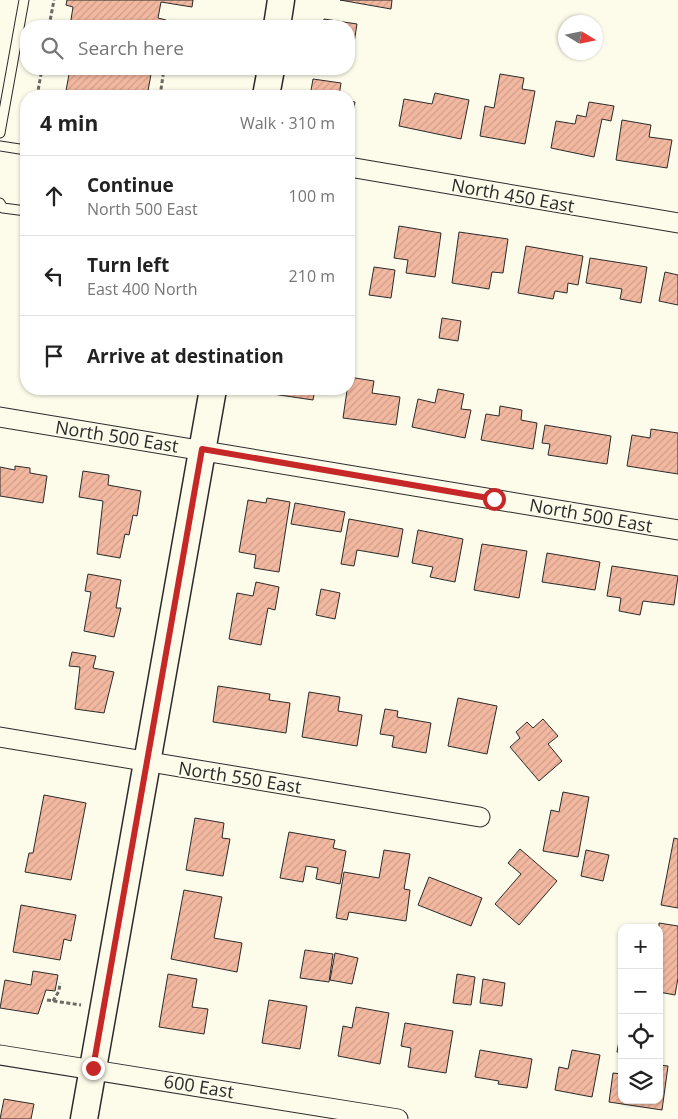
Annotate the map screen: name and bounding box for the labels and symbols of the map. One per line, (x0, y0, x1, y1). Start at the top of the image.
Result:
north arrow (558, 15, 603, 60)
street label: North 450 East (450, 172, 576, 218)
street label: North 500 East (54, 414, 180, 458)
route start (483, 488, 506, 511)
street label: North 500 East (528, 492, 654, 538)
street label: North 550 East (177, 755, 303, 799)
route end (82, 1057, 105, 1080)
street label: 600 East (162, 1069, 236, 1103)

